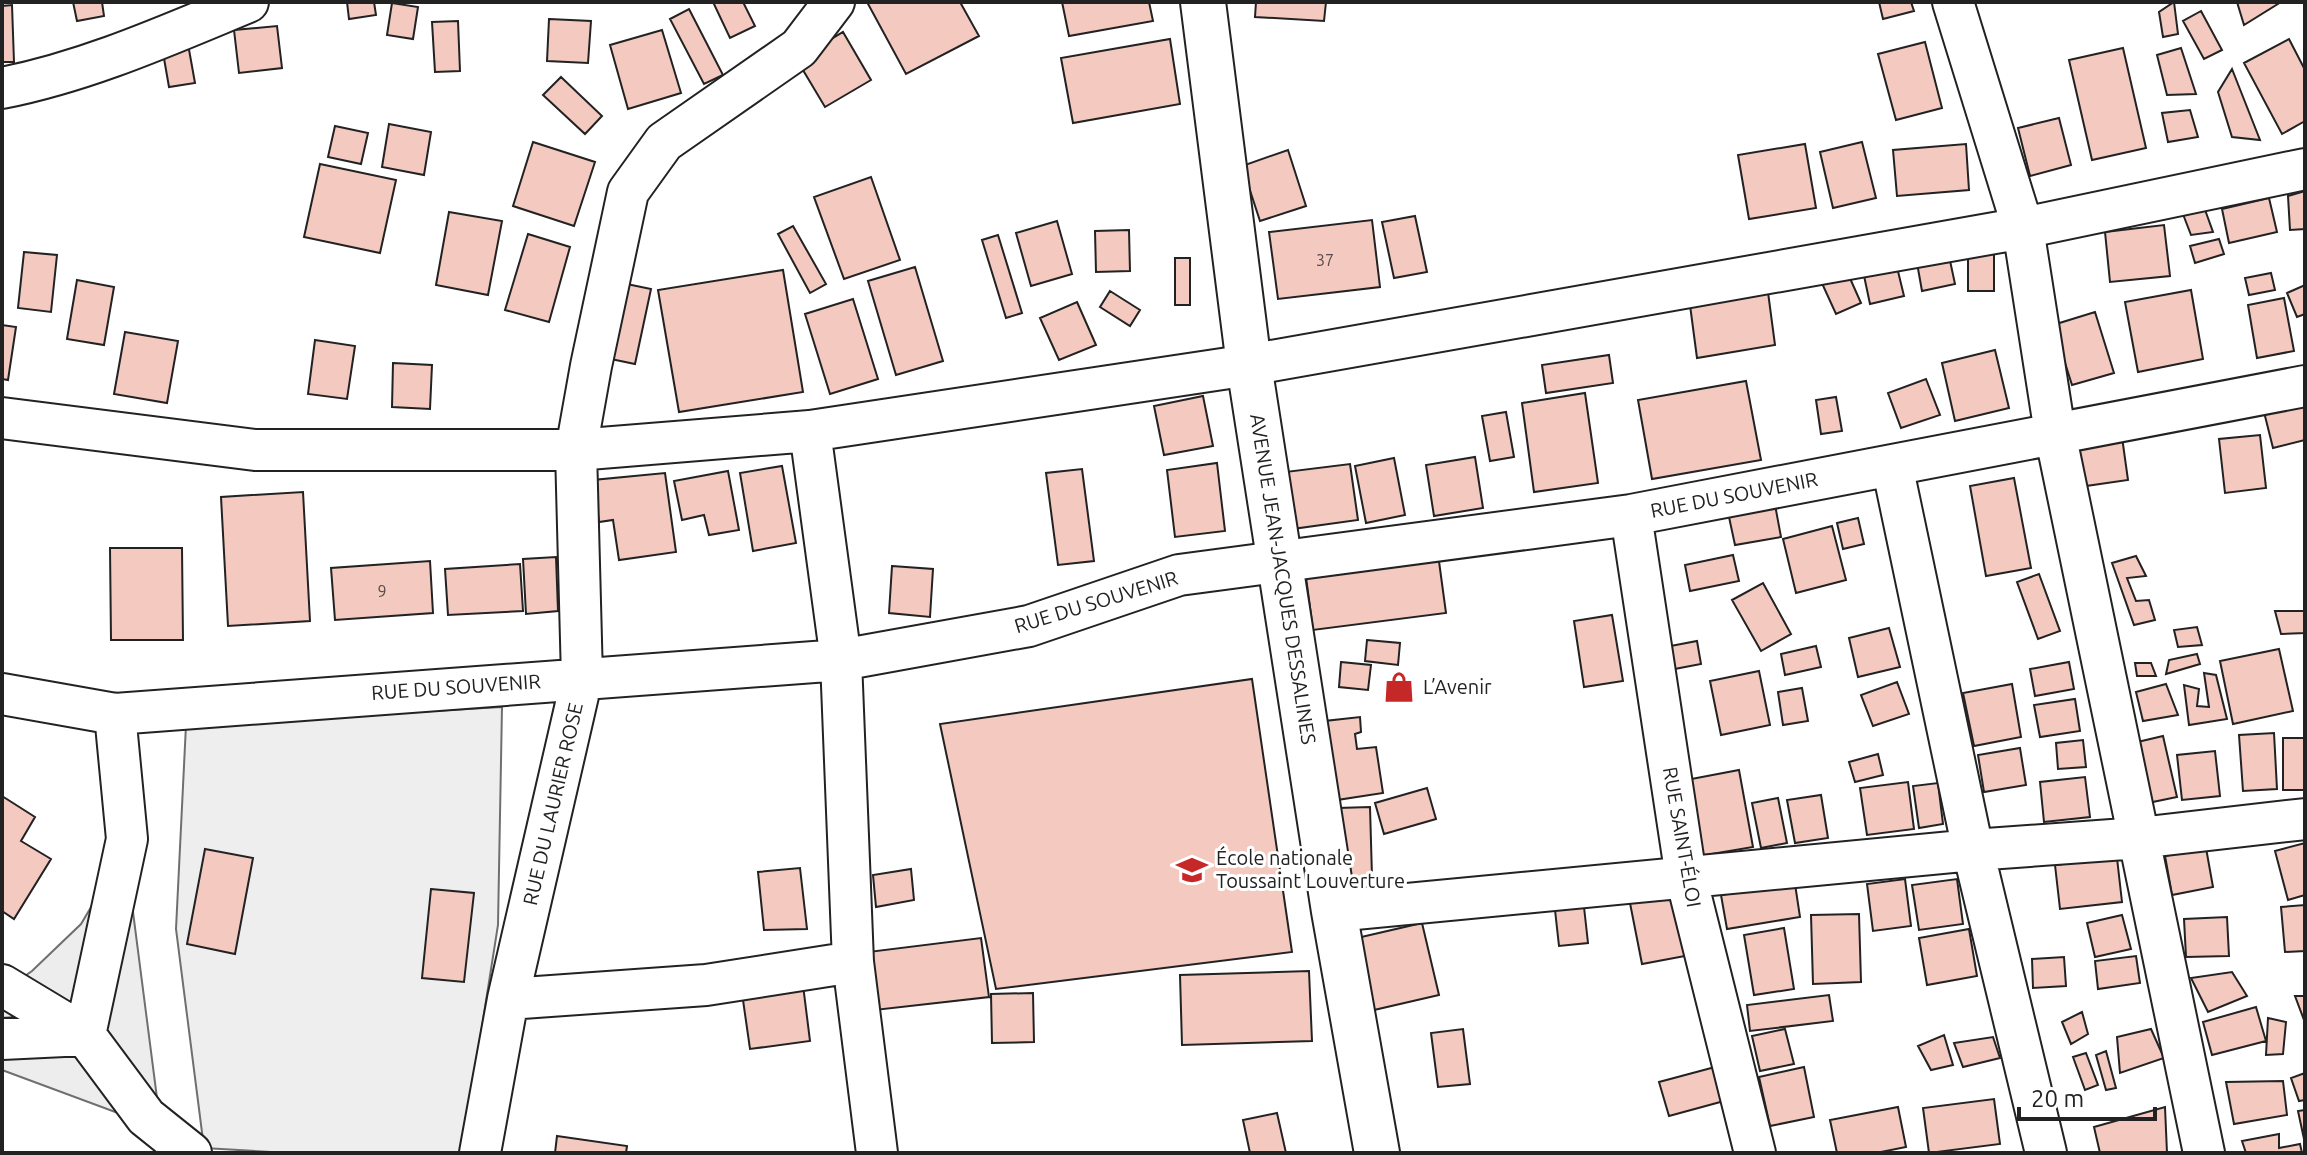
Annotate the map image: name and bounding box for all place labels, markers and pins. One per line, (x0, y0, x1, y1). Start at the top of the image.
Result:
shop icon: L’Avenir (1382, 670, 1416, 704)
place label: L’Avenir (1423, 675, 1492, 698)
place label: École nationale Toussaint Louverture (1216, 846, 1405, 892)
school or university icon: École nationale Toussaint Louverture (1175, 853, 1209, 887)

